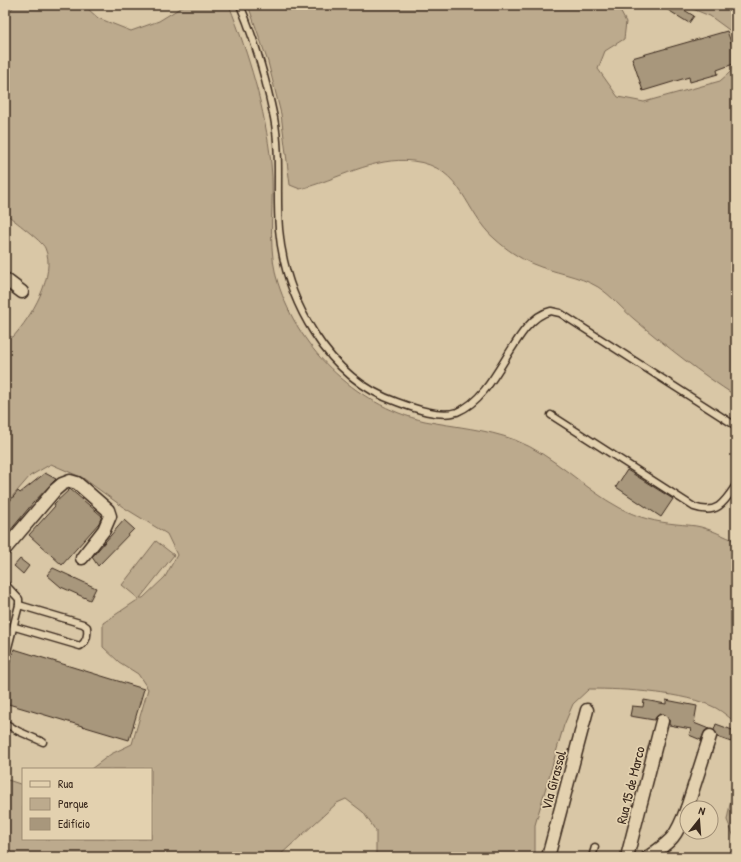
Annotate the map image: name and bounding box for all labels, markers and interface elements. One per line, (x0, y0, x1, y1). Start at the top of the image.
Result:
street label: Rua 15 de Marco (611, 744, 649, 826)
street label: VIa Girassol (536, 748, 570, 812)
legend (22, 768, 152, 840)
text: Rua (58, 775, 73, 792)
text: Parque (58, 795, 88, 812)
north arrow (679, 800, 719, 840)
text: N (697, 803, 707, 818)
text: Edifício (58, 815, 90, 832)

